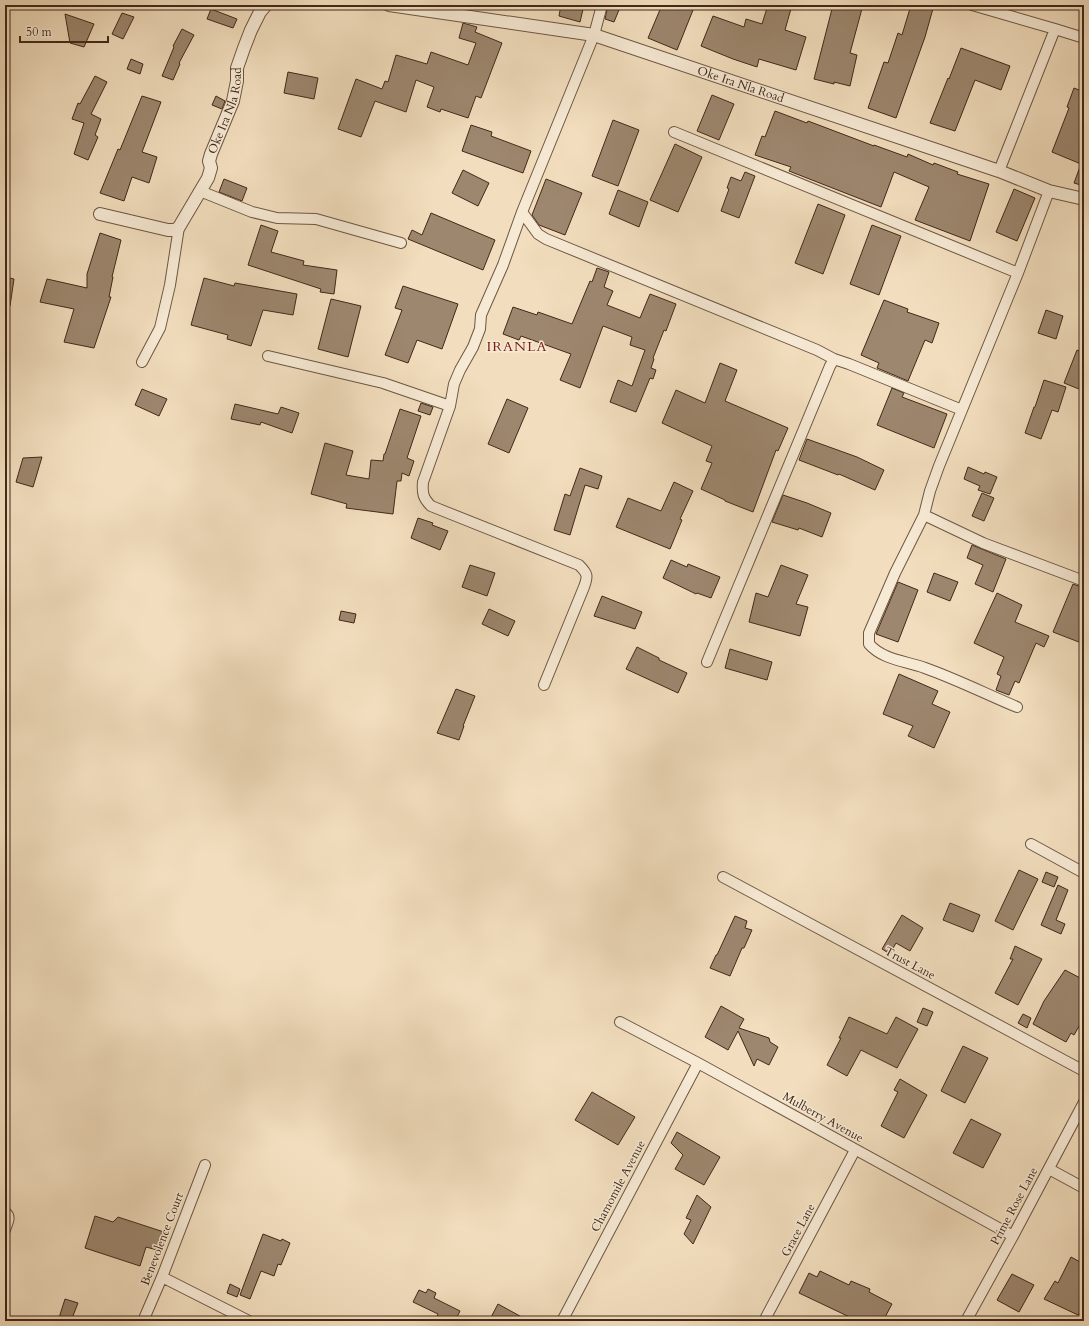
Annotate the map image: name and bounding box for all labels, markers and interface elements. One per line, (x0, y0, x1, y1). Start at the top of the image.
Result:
scale bar (20, 18, 108, 44)
text: 50 m (26, 24, 53, 40)
street label: Oke Ira Nla Road (695, 62, 787, 106)
street label: Oke Ira Nla Road (204, 67, 245, 156)
district label: IRANLA (487, 337, 547, 356)
street label: Trust Lane (882, 943, 938, 983)
street label: Mulberry Avenue (780, 1088, 866, 1146)
street label: Chamomile Avenue (587, 1137, 649, 1235)
street label: Prime Rose Lane (987, 1164, 1041, 1248)
street label: Benevolence Court (137, 1190, 187, 1288)
street label: Grace Lane (777, 1201, 819, 1259)

